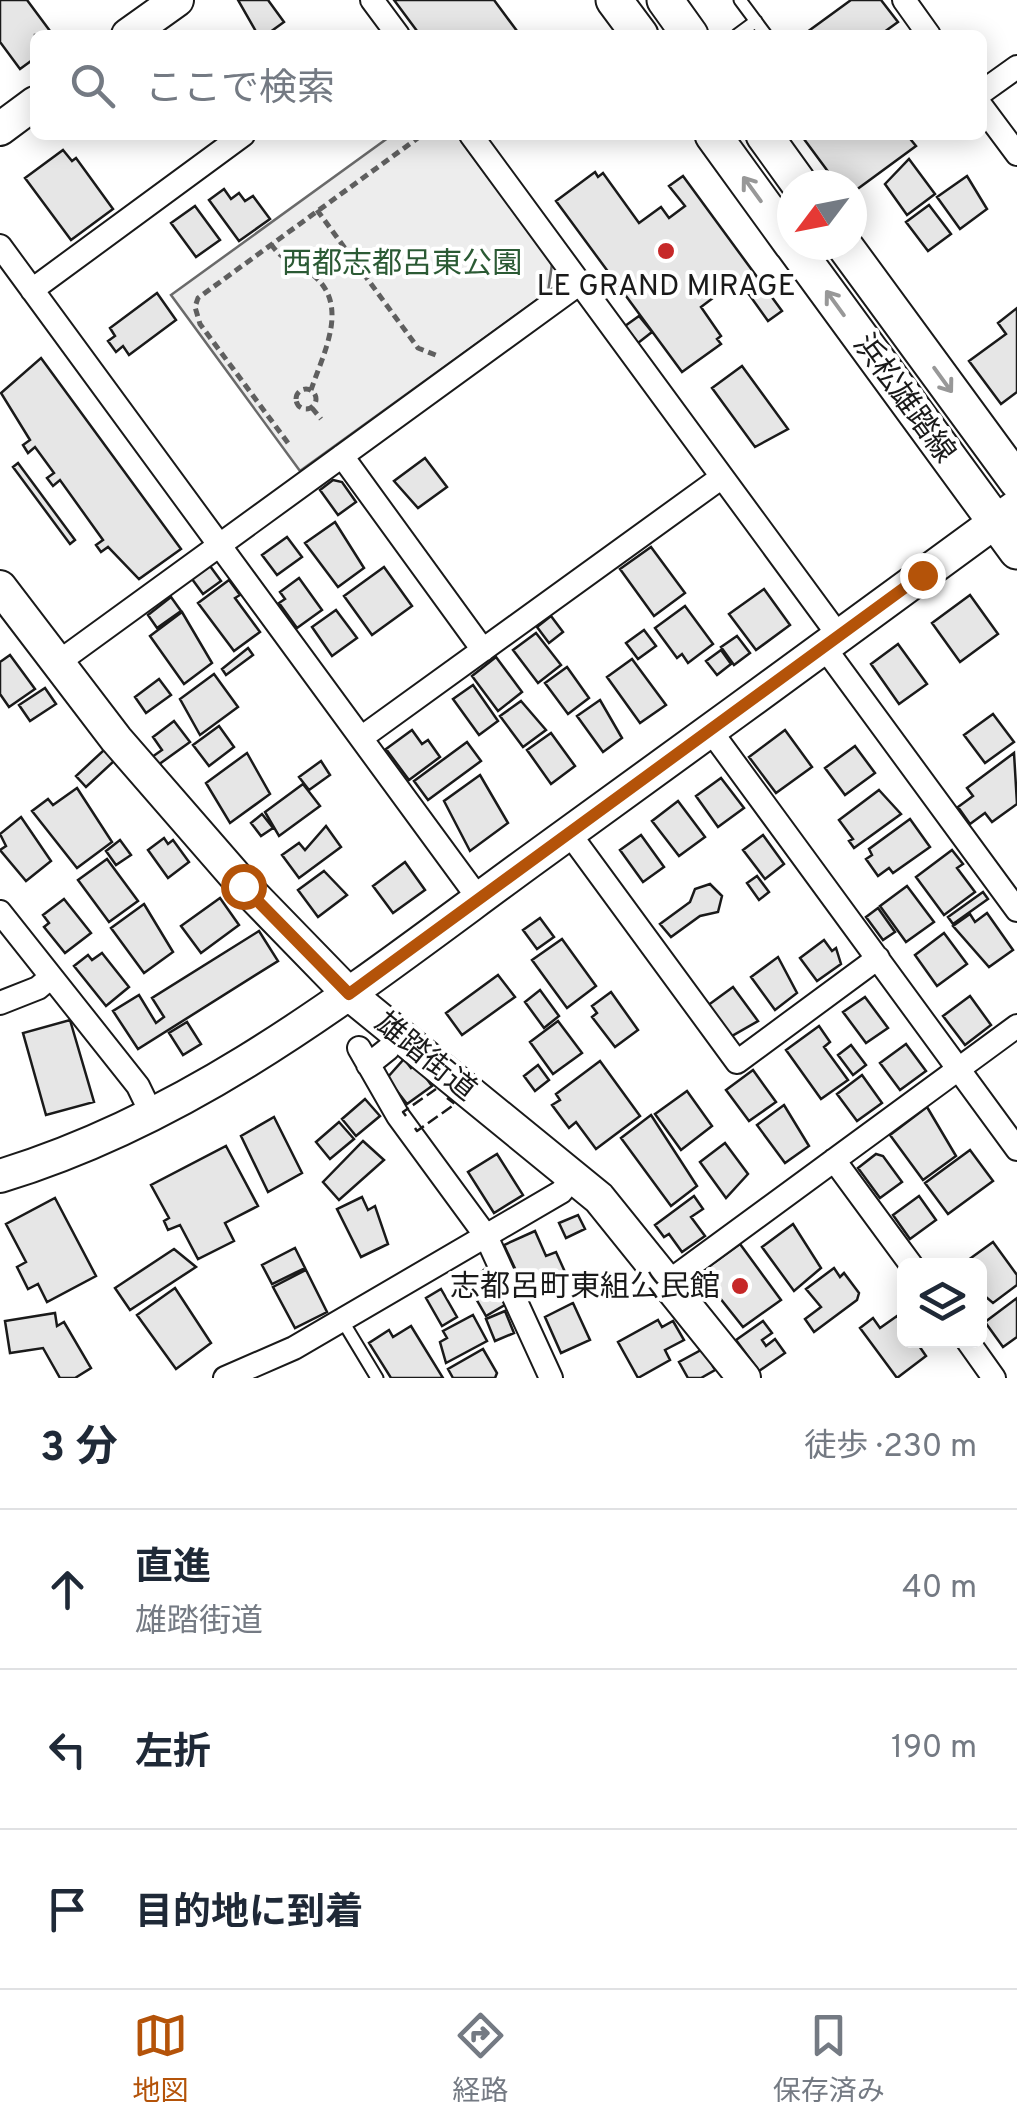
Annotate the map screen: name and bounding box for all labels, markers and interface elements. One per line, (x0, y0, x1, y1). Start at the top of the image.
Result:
search box (30, 30, 987, 140)
icon: search (65, 58, 120, 113)
text: ここで検索 (145, 66, 335, 115)
north arrow (777, 170, 867, 260)
one-way arrow (742, 176, 763, 203)
marker: LE GRAND MIRAGE (655, 240, 677, 262)
park label: 西都志都呂東公園 (282, 247, 522, 284)
place label: LE GRAND MIRAGE (536, 269, 796, 306)
one-way arrow (825, 290, 846, 317)
street label: 浜松雄踏線 (844, 328, 962, 471)
one-way arrow (933, 366, 954, 393)
route end (900, 553, 946, 599)
route start (221, 864, 267, 910)
street label: 雄踏街道 (366, 1006, 483, 1110)
map controls (897, 1258, 987, 1348)
button: layers (897, 1258, 987, 1348)
place label: 志都呂町東組公民館 (450, 1270, 720, 1307)
marker: 志都呂町東組公民館 (729, 1275, 751, 1297)
text: 3 分 (40, 1423, 118, 1476)
text: 徒歩 · 230 m (804, 1428, 977, 1468)
text: 直進 (135, 1545, 211, 1594)
icon: ahead (40, 1562, 95, 1617)
text: 40 m (902, 1569, 977, 1609)
text: 雄踏街道 (135, 1603, 263, 1643)
icon: left (40, 1722, 95, 1777)
text: 190 m (891, 1729, 977, 1769)
text: 左折 (135, 1730, 211, 1779)
icon: arrive (40, 1882, 95, 1937)
text: 目的地に到着 (135, 1890, 363, 1939)
tab: 地図 (132, 2008, 188, 2111)
tab: 経路 (452, 2008, 509, 2111)
tab: 保存済み (773, 2008, 885, 2111)

